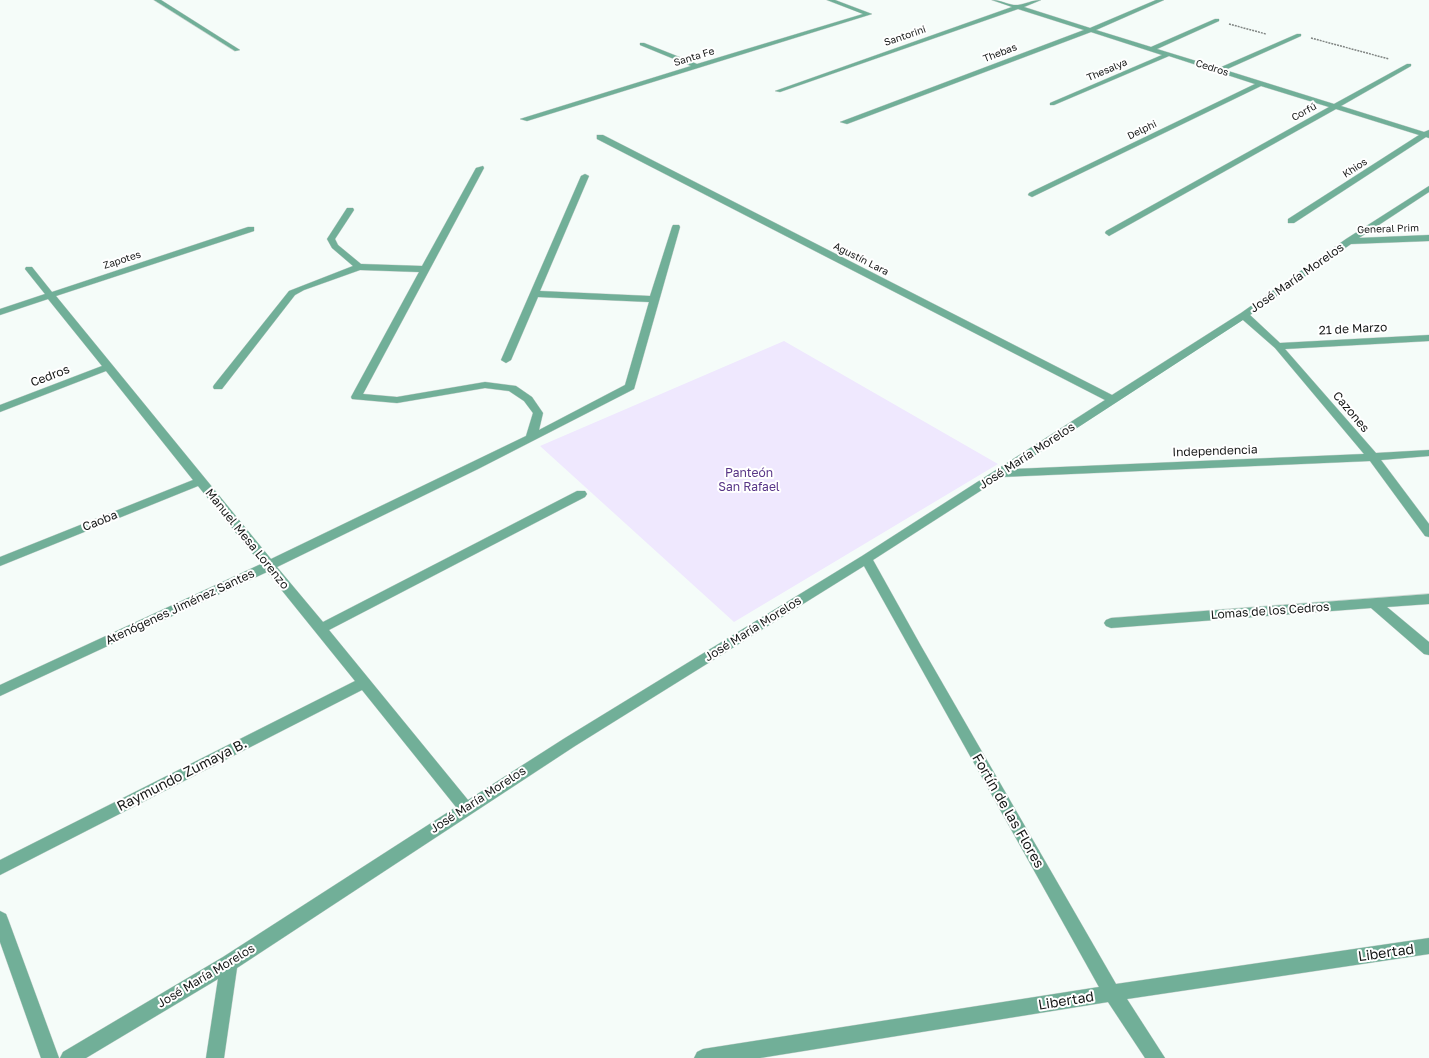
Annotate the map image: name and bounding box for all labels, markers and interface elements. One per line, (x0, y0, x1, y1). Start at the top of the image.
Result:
street label: Santorini (882, 23, 928, 49)
street label: Thebas (981, 41, 1019, 65)
street label: Santa Fe (672, 45, 716, 69)
street label: Thesalya (1085, 56, 1129, 84)
street label: Cedros (1194, 57, 1230, 79)
street label: Corfú (1289, 100, 1319, 124)
street label: Delphi (1125, 118, 1159, 142)
street label: Khios (1340, 156, 1370, 180)
street label: General Prim (1357, 222, 1419, 236)
street label: Agustín Lara (831, 240, 891, 278)
street label: José María Morelos (1247, 240, 1347, 316)
street label: Zapotes (102, 248, 142, 272)
street label: 21 de Marzo (1319, 320, 1387, 338)
street label: Cedros (28, 362, 72, 390)
street label: Cazones (1330, 389, 1372, 435)
street label: José María Morelos (976, 420, 1078, 492)
street label: Independencia (1172, 442, 1258, 460)
park label: Panteón San Rafael (718, 466, 780, 494)
street label: Manuel Mesa Lorenzo (202, 486, 292, 592)
street label: Caoba (80, 508, 120, 534)
street label: Atenógenes Jiménez Santes (103, 566, 257, 648)
street label: José María Morelos (702, 593, 804, 665)
street label: Lomas de los Cedros (1210, 600, 1330, 622)
street label: Raymundo Zumaya B. (114, 735, 250, 815)
street label: Fortín de las Flores (968, 751, 1048, 871)
street label: José María Morelos (427, 764, 529, 836)
street label: José María Morelos (155, 941, 257, 1011)
street label: Libertad (1357, 941, 1415, 965)
street label: Libertad (1037, 988, 1095, 1014)

